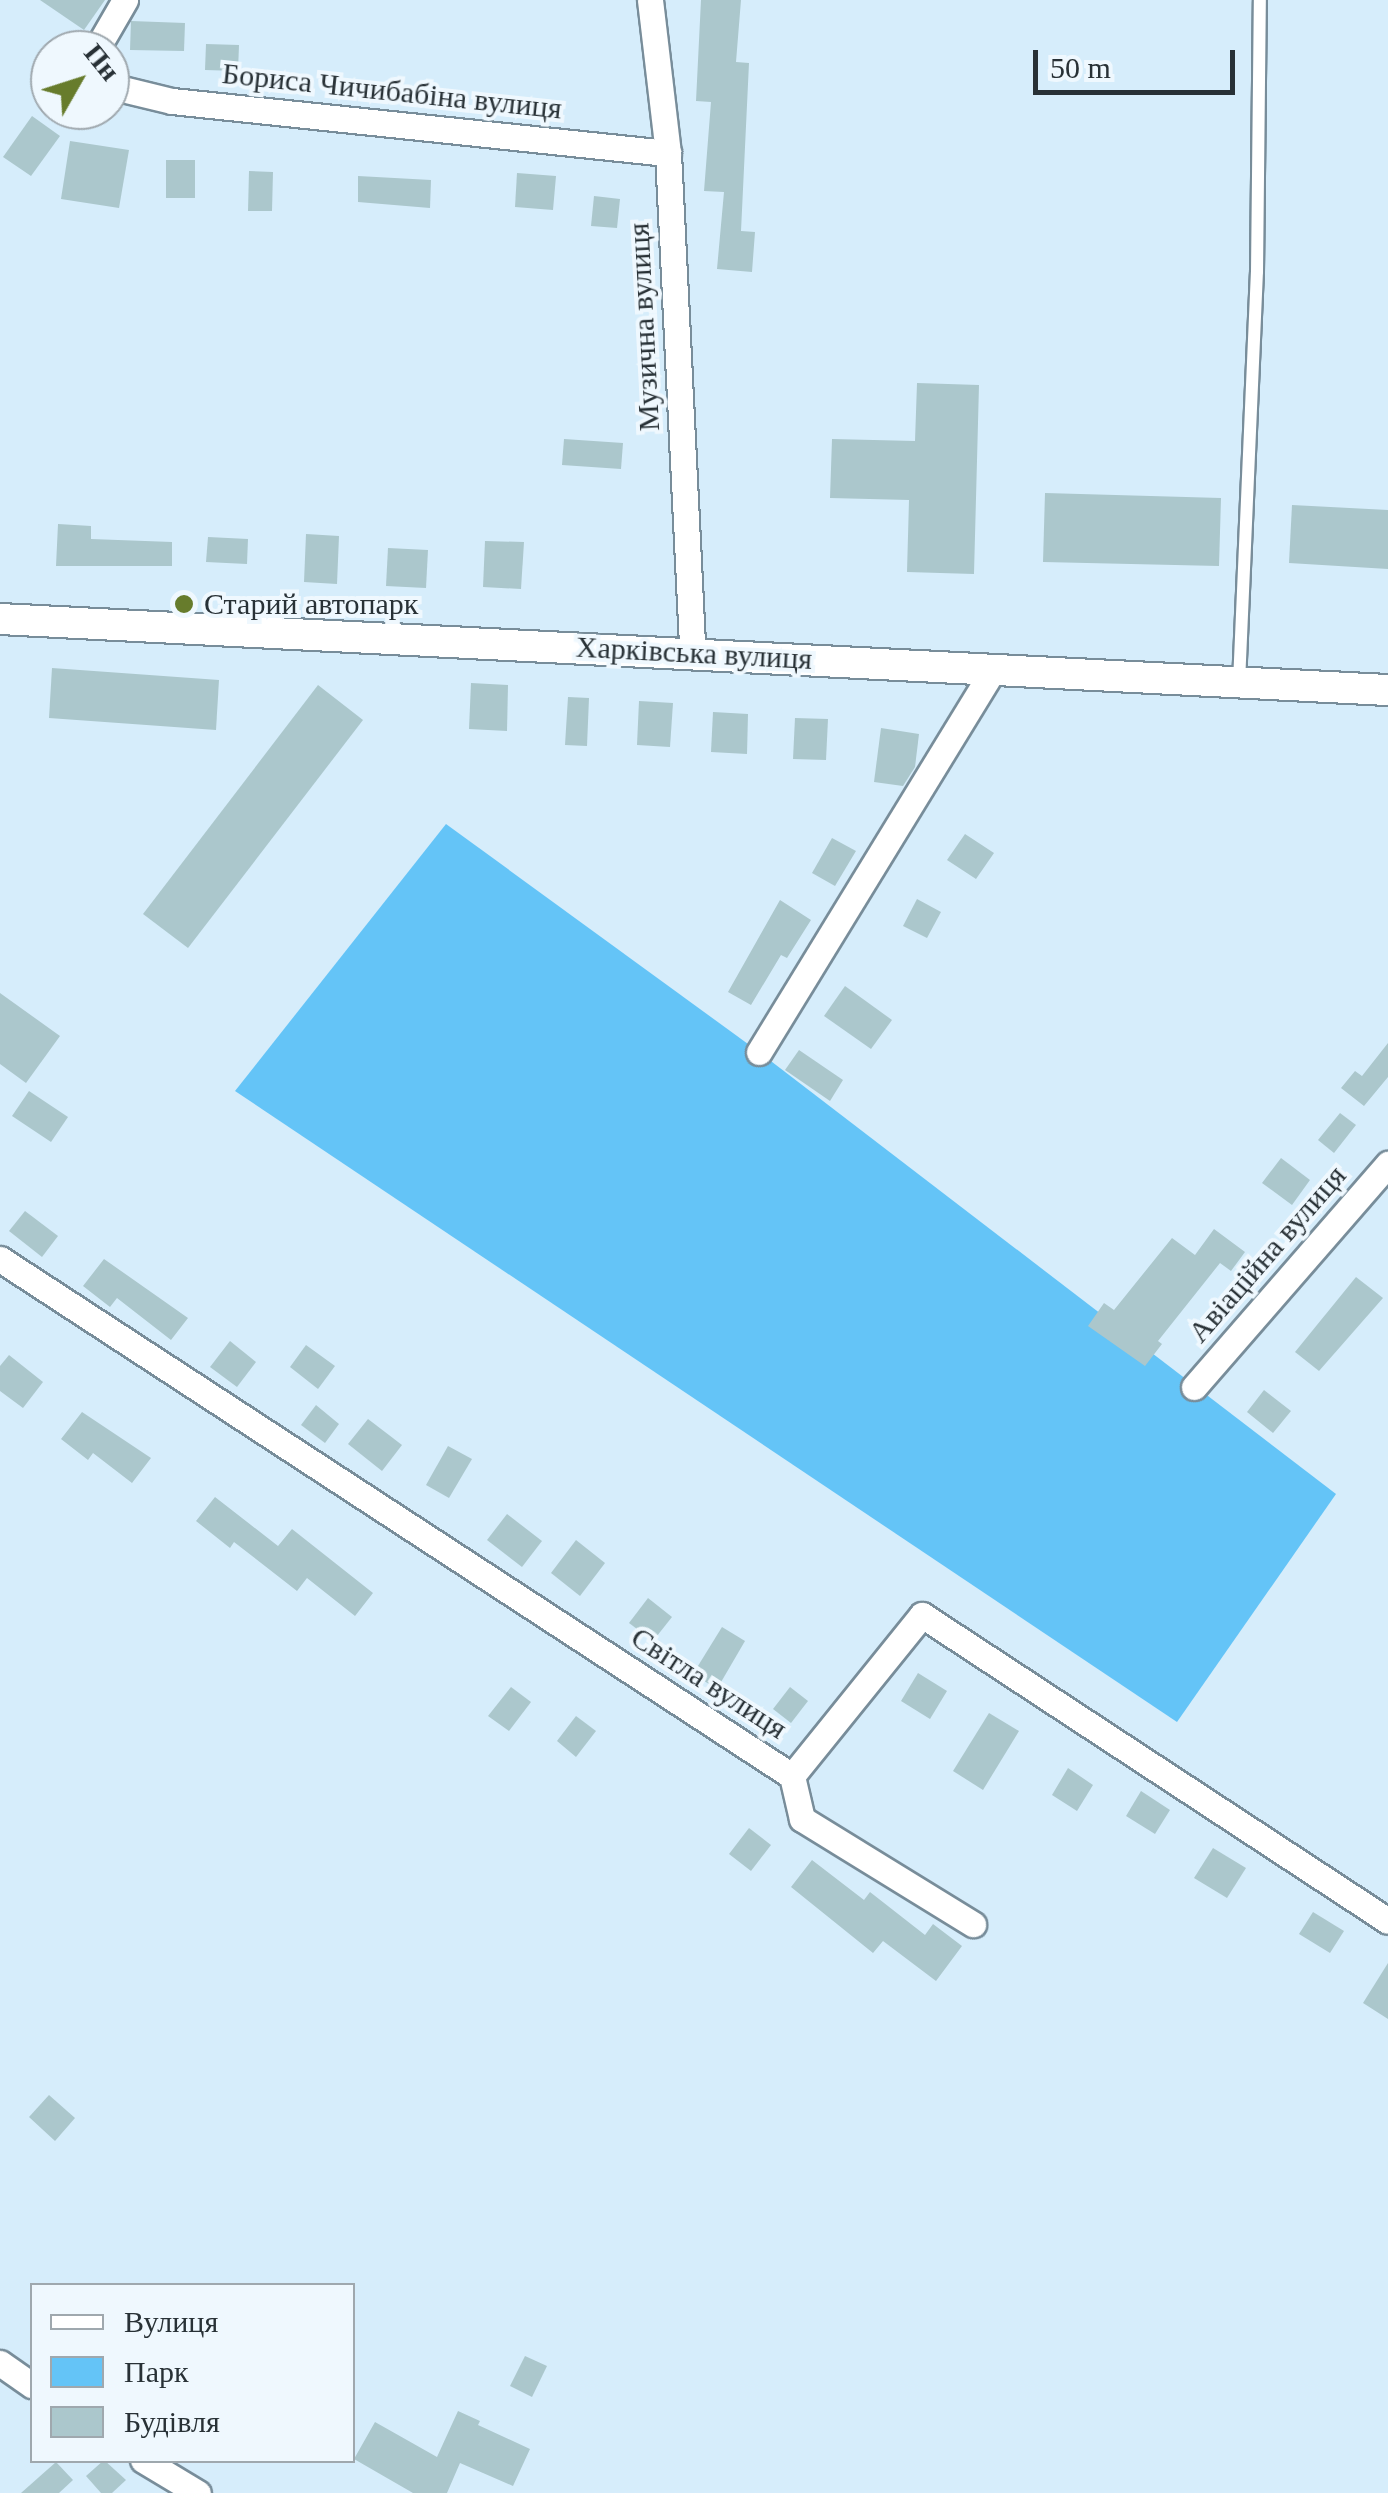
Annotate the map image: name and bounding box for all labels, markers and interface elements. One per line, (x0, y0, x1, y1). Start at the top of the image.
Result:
north arrow (30, 30, 130, 130)
scale bar (1038, 30, 1240, 92)
text: Пн (78, 38, 126, 87)
text: 50 m (1050, 51, 1111, 84)
street label: Бориса Чичибабіна вулиця (220, 55, 564, 127)
street label: Музична вулиця (621, 222, 667, 432)
place label: Старий автопарк (204, 586, 418, 622)
marker: Старий автопарк (173, 593, 195, 615)
street label: Харківська вулиця (575, 629, 813, 677)
street label: Авіаційна вулиця (1180, 1158, 1354, 1350)
street label: Світла вулиця (624, 1619, 794, 1747)
legend (30, 2283, 355, 2463)
text: Вулиця (124, 2305, 218, 2338)
text: Парк (124, 2355, 189, 2388)
text: Будівля (124, 2405, 220, 2438)

